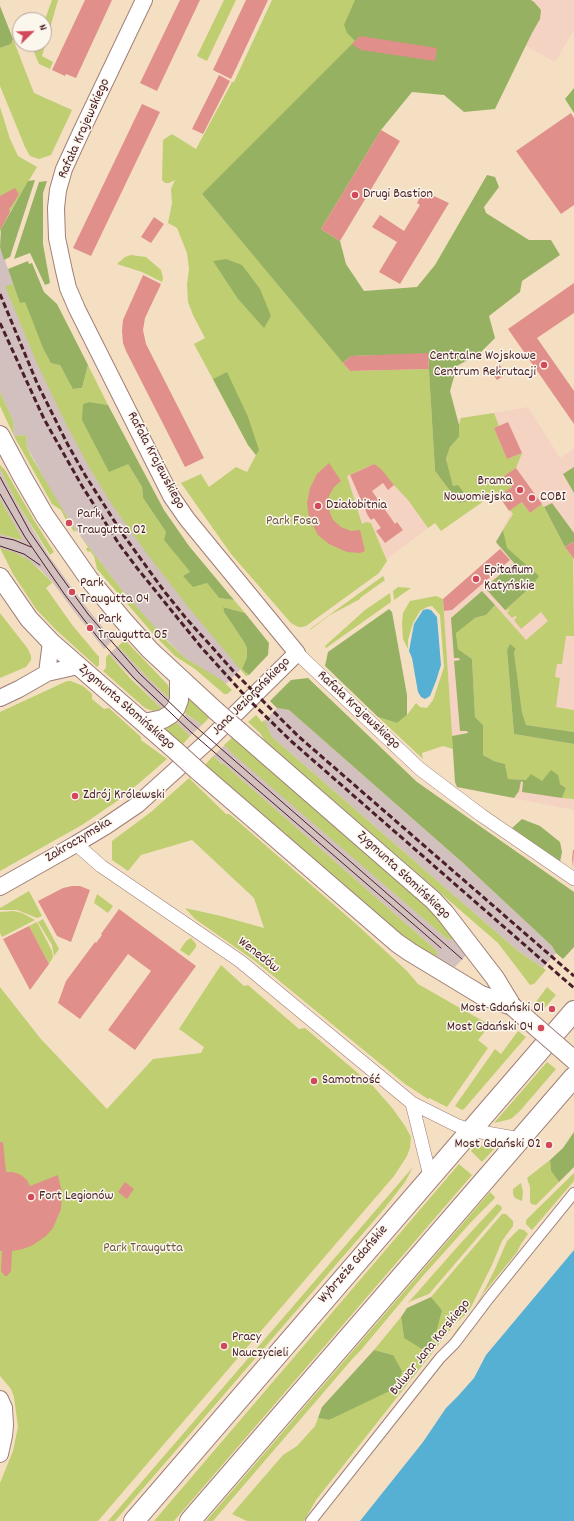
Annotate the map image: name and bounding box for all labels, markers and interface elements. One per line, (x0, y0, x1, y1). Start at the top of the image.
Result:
north arrow (12, 12, 52, 52)
text: N (34, 22, 51, 33)
street label: Rafała Krajewskiego (55, 76, 115, 182)
place label: Drugi Bastion (363, 187, 433, 203)
marker: Drugi Bastion (350, 190, 360, 200)
place label: Centralne Wojskowe Centrum Rekrutacji (429, 349, 536, 382)
marker: Centralne Wojskowe Centrum Rekrutacji (539, 360, 549, 370)
street label: Rafała Krajewskiego (122, 409, 188, 513)
place label: Brama Nowomiejska (443, 474, 512, 506)
marker: Brama Nowomiejska (515, 485, 525, 495)
place label: COBI (540, 490, 566, 506)
marker: COBI (527, 493, 537, 503)
place label: Działobitnia (326, 498, 387, 514)
marker: Działobitnia (313, 501, 323, 511)
place label: Park Traugutta 02 (77, 507, 146, 540)
park label: Park Fosa (266, 514, 318, 530)
marker: Park Traugutta 02 (64, 518, 74, 528)
place label: Epitafium Katyńskie (484, 563, 535, 596)
marker: Epitafium Katyńskie (471, 574, 481, 584)
place label: Park Traugutta 04 (80, 576, 149, 608)
marker: Park Traugutta 04 (67, 587, 77, 597)
place label: Park Traugutta 05 (98, 612, 168, 644)
marker: Park Traugutta 05 (85, 623, 95, 633)
street label: Jana Jeziorańskiego (209, 654, 295, 740)
street label: Zygmunta Słomińskiego (74, 662, 178, 754)
street label: Rafała Krajewskiego (313, 668, 403, 754)
place label: Zdrój Królewski (83, 788, 165, 804)
marker: Zdrój Królewski (70, 791, 80, 801)
street label: Zakroczymska (43, 815, 115, 867)
street label: Zygmunta Słomińskiego (353, 828, 453, 924)
street label: Wenedów (234, 934, 282, 978)
place label: Most Gdański 01 (461, 1001, 544, 1017)
marker: Most Gdański 01 (547, 1004, 557, 1014)
place label: Most Gdański 04 (447, 1020, 533, 1036)
marker: Most Gdański 04 (536, 1023, 546, 1033)
place label: Samotność (322, 1073, 380, 1089)
marker: Samotność (309, 1076, 319, 1086)
place label: Most Gdański 02 (454, 1137, 541, 1153)
marker: Most Gdański 02 (544, 1140, 554, 1150)
place label: Fort Legionów (39, 1189, 114, 1205)
marker: Fort Legionów (26, 1192, 36, 1202)
street label: Wybrzeże Gdańskie (315, 1222, 393, 1308)
park label: Park Traugutta (103, 1241, 183, 1257)
street label: Bulwar Jana Karskiego (387, 1297, 475, 1399)
place label: Pracy Nauczycieli (232, 1330, 288, 1362)
marker: Pracy Nauczycieli (219, 1341, 229, 1351)

